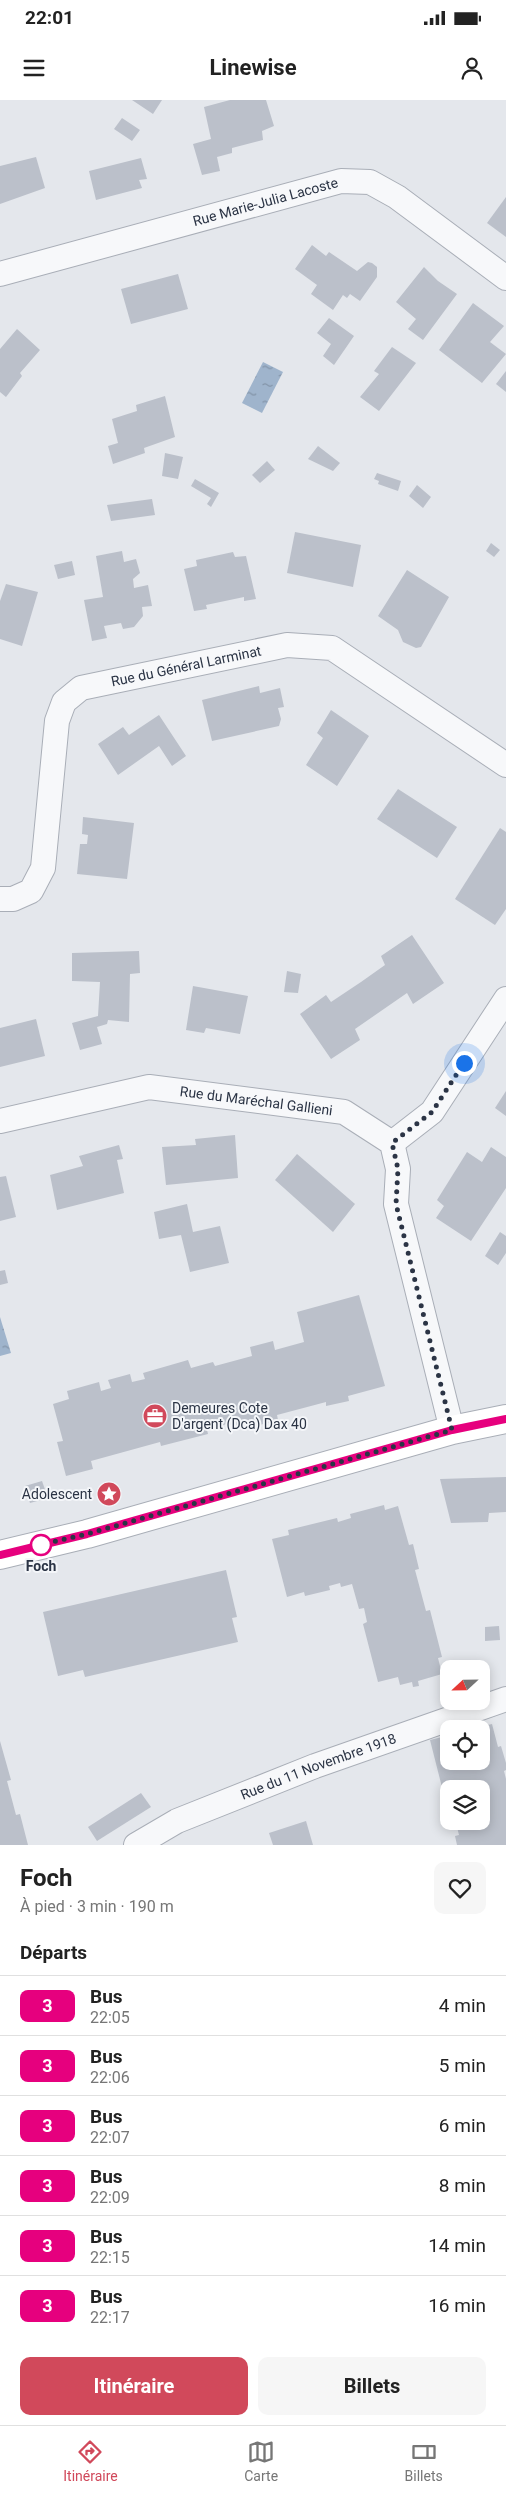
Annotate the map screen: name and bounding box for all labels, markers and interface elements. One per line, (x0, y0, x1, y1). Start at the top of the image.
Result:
text: 22:01 (25, 6, 74, 29)
icon: menu (20, 54, 48, 82)
icon: person (458, 54, 486, 82)
text: Linewise (209, 55, 297, 80)
street label: Rue Marie-Julia Lacoste (191, 174, 340, 229)
street label: Rue du Général Larminat (110, 642, 263, 690)
your location (452, 1051, 477, 1076)
street label: Rue du Maréchal Gallieni (179, 1083, 334, 1118)
place label: Demeures Cote D'argent (Dca) Dax 40 (172, 1400, 307, 1433)
office icon: Demeures Cote D'argent (Dca) Dax 40 (142, 1403, 168, 1429)
place icon: Adolescent (96, 1481, 122, 1507)
place label: Adolescent (22, 1486, 92, 1502)
marker: Foch (30, 1534, 52, 1556)
place label: Foch (26, 1558, 56, 1574)
north arrow (440, 1660, 490, 1710)
map controls (440, 1660, 490, 1830)
button: locate (440, 1720, 490, 1770)
street label: Rue du 11 Novembre 1918 (238, 1730, 398, 1803)
button: layers (440, 1780, 490, 1830)
button: heart (434, 1862, 486, 1914)
text: Foch (20, 1864, 72, 1892)
text: À pied · 3 min · 190 m (20, 1897, 174, 1916)
text: Départs (20, 1941, 87, 1964)
text: Bus (90, 1985, 123, 2008)
text: 4 min (439, 1994, 486, 2017)
text: 3 (42, 1995, 53, 2016)
text: 22:05 (90, 2008, 130, 2027)
text: Bus (90, 2045, 123, 2068)
text: 5 min (439, 2054, 486, 2077)
text: 3 (42, 2055, 53, 2076)
text: 22:06 (90, 2068, 130, 2087)
text: Bus (90, 2105, 123, 2128)
text: 6 min (439, 2114, 486, 2137)
text: 3 (42, 2115, 53, 2136)
text: 22:07 (90, 2128, 130, 2147)
text: Bus (90, 2165, 123, 2188)
text: 8 min (439, 2174, 486, 2197)
text: 3 (42, 2175, 53, 2196)
text: 22:09 (90, 2188, 130, 2207)
text: Bus (90, 2225, 123, 2248)
text: 14 min (428, 2234, 486, 2257)
text: 3 (42, 2235, 53, 2256)
text: 22:15 (90, 2248, 130, 2267)
text: Bus (90, 2285, 123, 2308)
text: 16 min (428, 2294, 486, 2317)
text: 3 (42, 2295, 53, 2316)
text: 22:17 (90, 2308, 130, 2327)
button: Itinéraire (20, 2357, 248, 2415)
button: Billets (258, 2357, 486, 2415)
tab: Itinéraire (63, 2438, 118, 2484)
tab: Carte (244, 2438, 278, 2484)
tab: Billets (405, 2438, 443, 2484)

